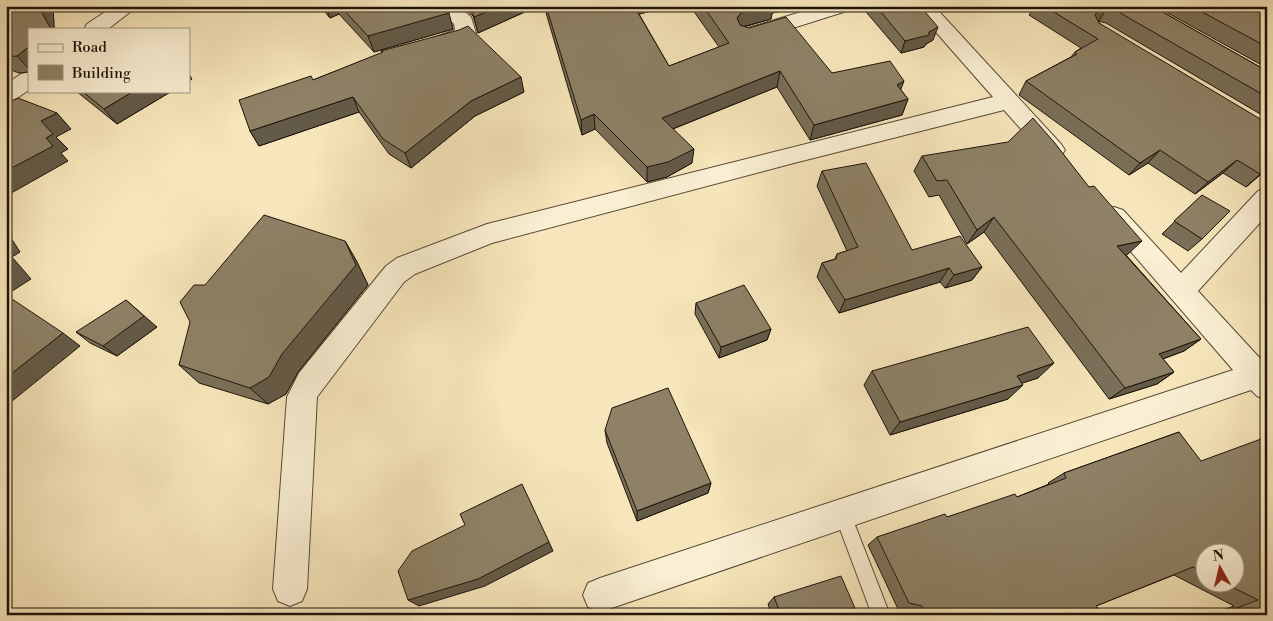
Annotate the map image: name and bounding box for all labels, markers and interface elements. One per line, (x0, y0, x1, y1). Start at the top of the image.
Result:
legend (28, 28, 190, 92)
text: Road (72, 38, 107, 57)
text: Building (71, 64, 131, 83)
north arrow (1196, 544, 1246, 594)
text: N (1212, 546, 1225, 566)

